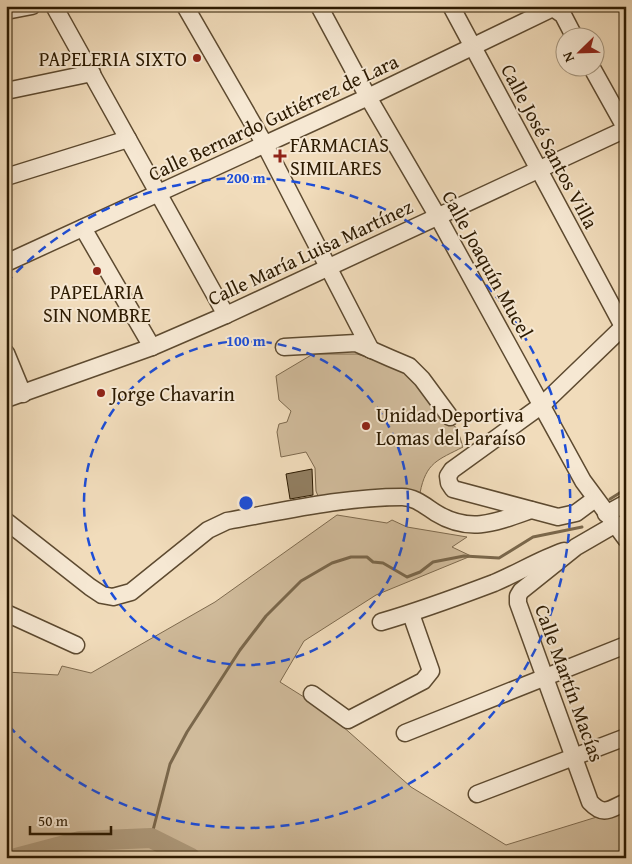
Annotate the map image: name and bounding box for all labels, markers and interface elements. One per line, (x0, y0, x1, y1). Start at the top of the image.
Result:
north arrow (554, 28, 604, 78)
place label: PAPELERIA SIXTO (39, 44, 187, 73)
street label: Calle Bernardo Gutiérrez de Lara (143, 46, 403, 188)
text: N (557, 48, 579, 65)
marker: PAPELERIA SIXTO (191, 52, 203, 64)
street label: Calle José Santos Villa (494, 58, 606, 234)
place label: FARMACIAS SIMILARES (290, 130, 389, 182)
marker: FARMACIAS SIMILARES (274, 150, 286, 162)
text: 200 m (226, 167, 266, 188)
street label: Calle Joaquín Mucel (435, 185, 541, 344)
street label: Calle María Luisa Martínez (203, 192, 417, 312)
marker: PAPELARIA SIN NOMBRE (91, 265, 103, 277)
place label: PAPELARIA SIN NOMBRE (43, 277, 151, 329)
text: 100 m (226, 330, 266, 351)
place label: Jorge Chavarin (108, 379, 235, 408)
marker: Jorge Chavarin (95, 387, 107, 399)
place label: Unidad Deportiva Lomas del Paraíso (376, 400, 526, 452)
marker: Unidad Deportiva Lomas del Paraíso (360, 420, 372, 432)
centre of rings (237, 494, 255, 512)
street label: Calle Martín Macías (528, 600, 612, 766)
scale bar (30, 804, 111, 836)
text: 50 m (38, 810, 69, 831)

